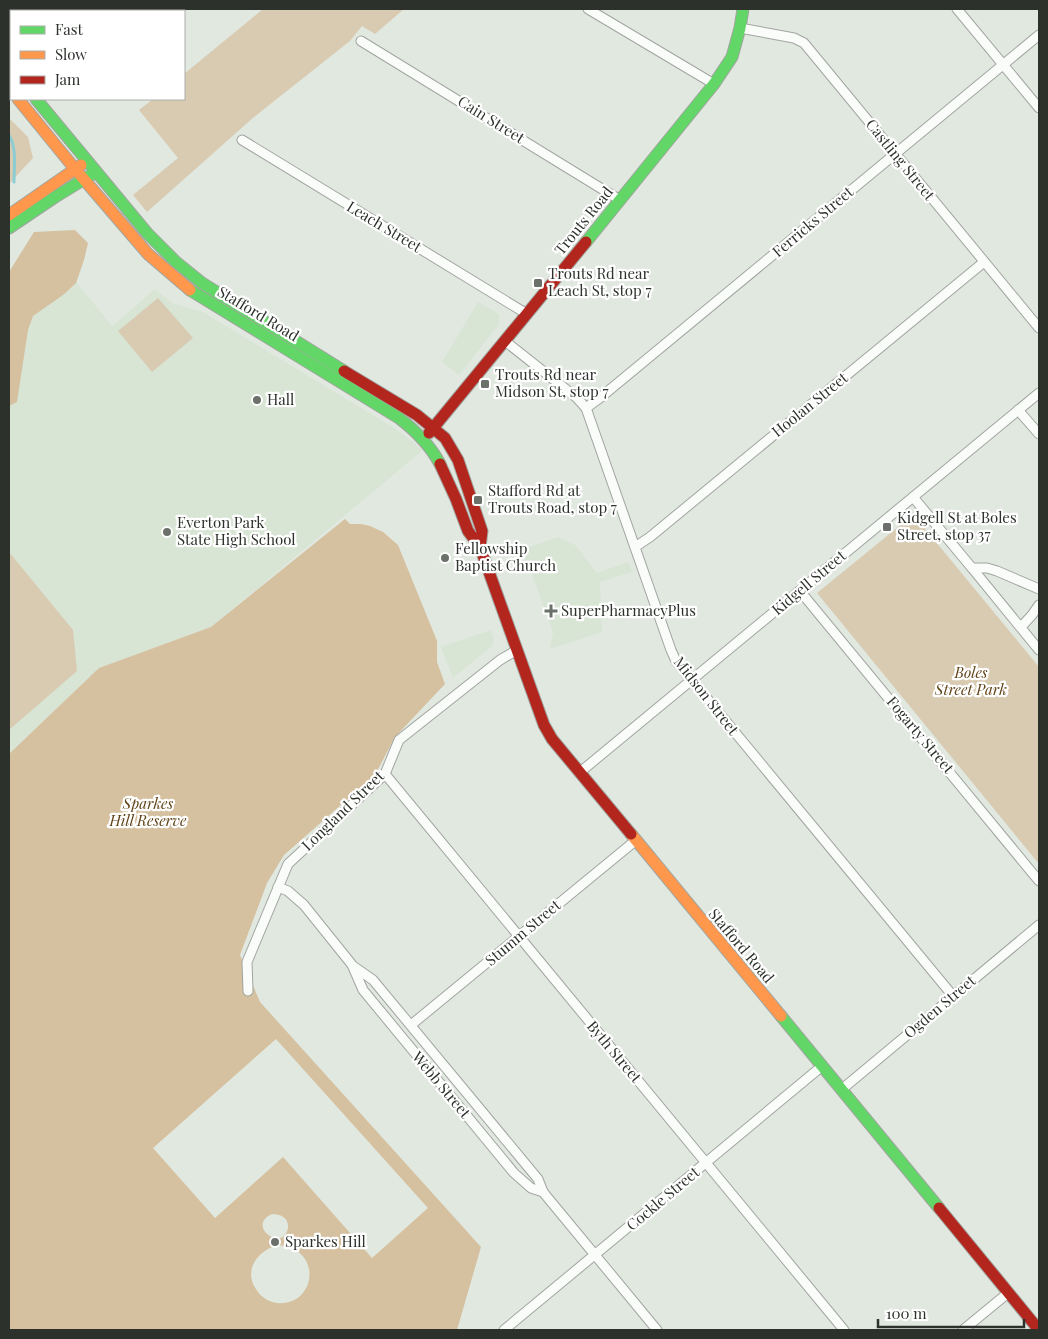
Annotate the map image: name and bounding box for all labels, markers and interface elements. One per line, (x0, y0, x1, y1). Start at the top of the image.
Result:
legend (10, 10, 185, 100)
text: Fast (55, 19, 84, 39)
text: Slow (55, 44, 87, 64)
text: Jam (54, 69, 81, 89)
street label: Cain Street (454, 91, 529, 148)
street label: Castling Street (862, 115, 940, 205)
street label: Ferricks Street (768, 181, 858, 261)
street label: Trouts Road (549, 182, 617, 259)
street label: Leach Street (343, 196, 426, 257)
place label: Trouts Rd near Leach St, stop 7 (548, 263, 652, 300)
marker: Trouts Rd near Leach St, stop 7 (532, 277, 544, 289)
street label: Stafford Road (214, 281, 303, 345)
place label: Trouts Rd near Midson St, stop 7 (495, 364, 609, 401)
street label: Hoolan Street (767, 367, 852, 441)
marker: Trouts Rd near Midson St, stop 7 (479, 378, 491, 390)
place label: Hall (267, 389, 294, 409)
marker: Hall (251, 394, 263, 406)
place label: Stafford Rd at Trouts Road, stop 7 (488, 480, 617, 517)
marker: Stafford Rd at Trouts Road, stop 7 (472, 494, 484, 506)
place label: Kidgell St at Boles Street, stop 37 (897, 507, 1017, 544)
place label: Everton Park State High School (177, 512, 296, 549)
marker: Kidgell St at Boles Street, stop 37 (881, 521, 893, 533)
marker: Everton Park State High School (161, 526, 173, 538)
place label: Fellowship Baptist Church (455, 538, 556, 575)
street label: Kidgell Street (767, 545, 850, 619)
marker: Fellowship Baptist Church (439, 552, 451, 564)
place label: SuperPharmacyPlus (561, 600, 696, 620)
marker: SuperPharmacyPlus (545, 605, 557, 617)
street label: Midson Street (670, 652, 744, 739)
park label: Boles Street Park (934, 662, 1007, 699)
street label: Fogarty Street (883, 692, 959, 778)
street label: Longland Street (297, 765, 388, 855)
park label: Sparkes Hill Reserve (109, 793, 187, 830)
street label: Stumm Street (480, 894, 565, 970)
street label: Stafford Road (705, 904, 779, 987)
street label: Ogden Street (899, 970, 980, 1042)
street label: Byth Street (583, 1016, 647, 1087)
street label: Webb Street (407, 1046, 476, 1122)
street label: Cockle Street (622, 1161, 704, 1235)
place label: Sparkes Hill (285, 1231, 366, 1251)
marker: Sparkes Hill (269, 1236, 281, 1248)
scale bar (878, 1296, 1024, 1328)
text: 100 m (886, 1303, 927, 1323)

